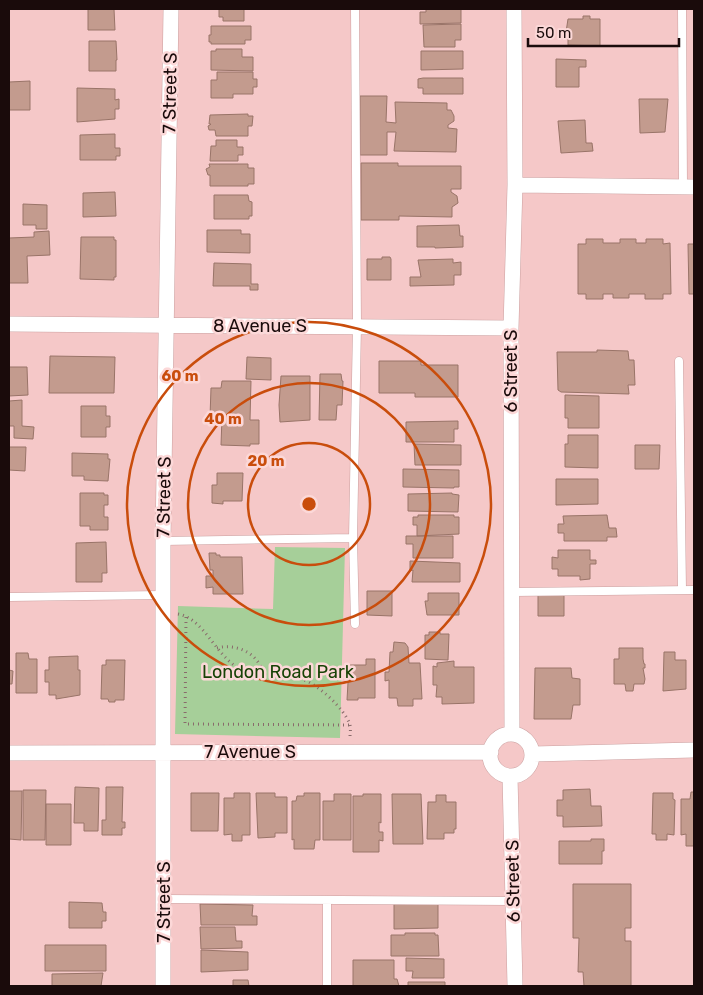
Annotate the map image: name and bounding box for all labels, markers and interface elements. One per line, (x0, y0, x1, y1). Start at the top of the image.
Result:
scale bar (528, 15, 679, 47)
text: 50 m (536, 24, 571, 42)
street label: 7 Street S (158, 52, 182, 134)
street label: 8 Avenue S (213, 315, 307, 337)
street label: 6 Street S (500, 330, 522, 412)
text: 60 m (162, 367, 198, 385)
text: 40 m (204, 410, 242, 428)
text: 20 m (248, 452, 284, 470)
street label: 7 Street S (152, 456, 176, 538)
centre of rings (300, 495, 318, 513)
park label: London Road Park (202, 661, 355, 683)
street label: 7 Avenue S (204, 741, 296, 763)
street label: 6 Street S (501, 839, 525, 923)
street label: 7 Street S (153, 861, 175, 943)

